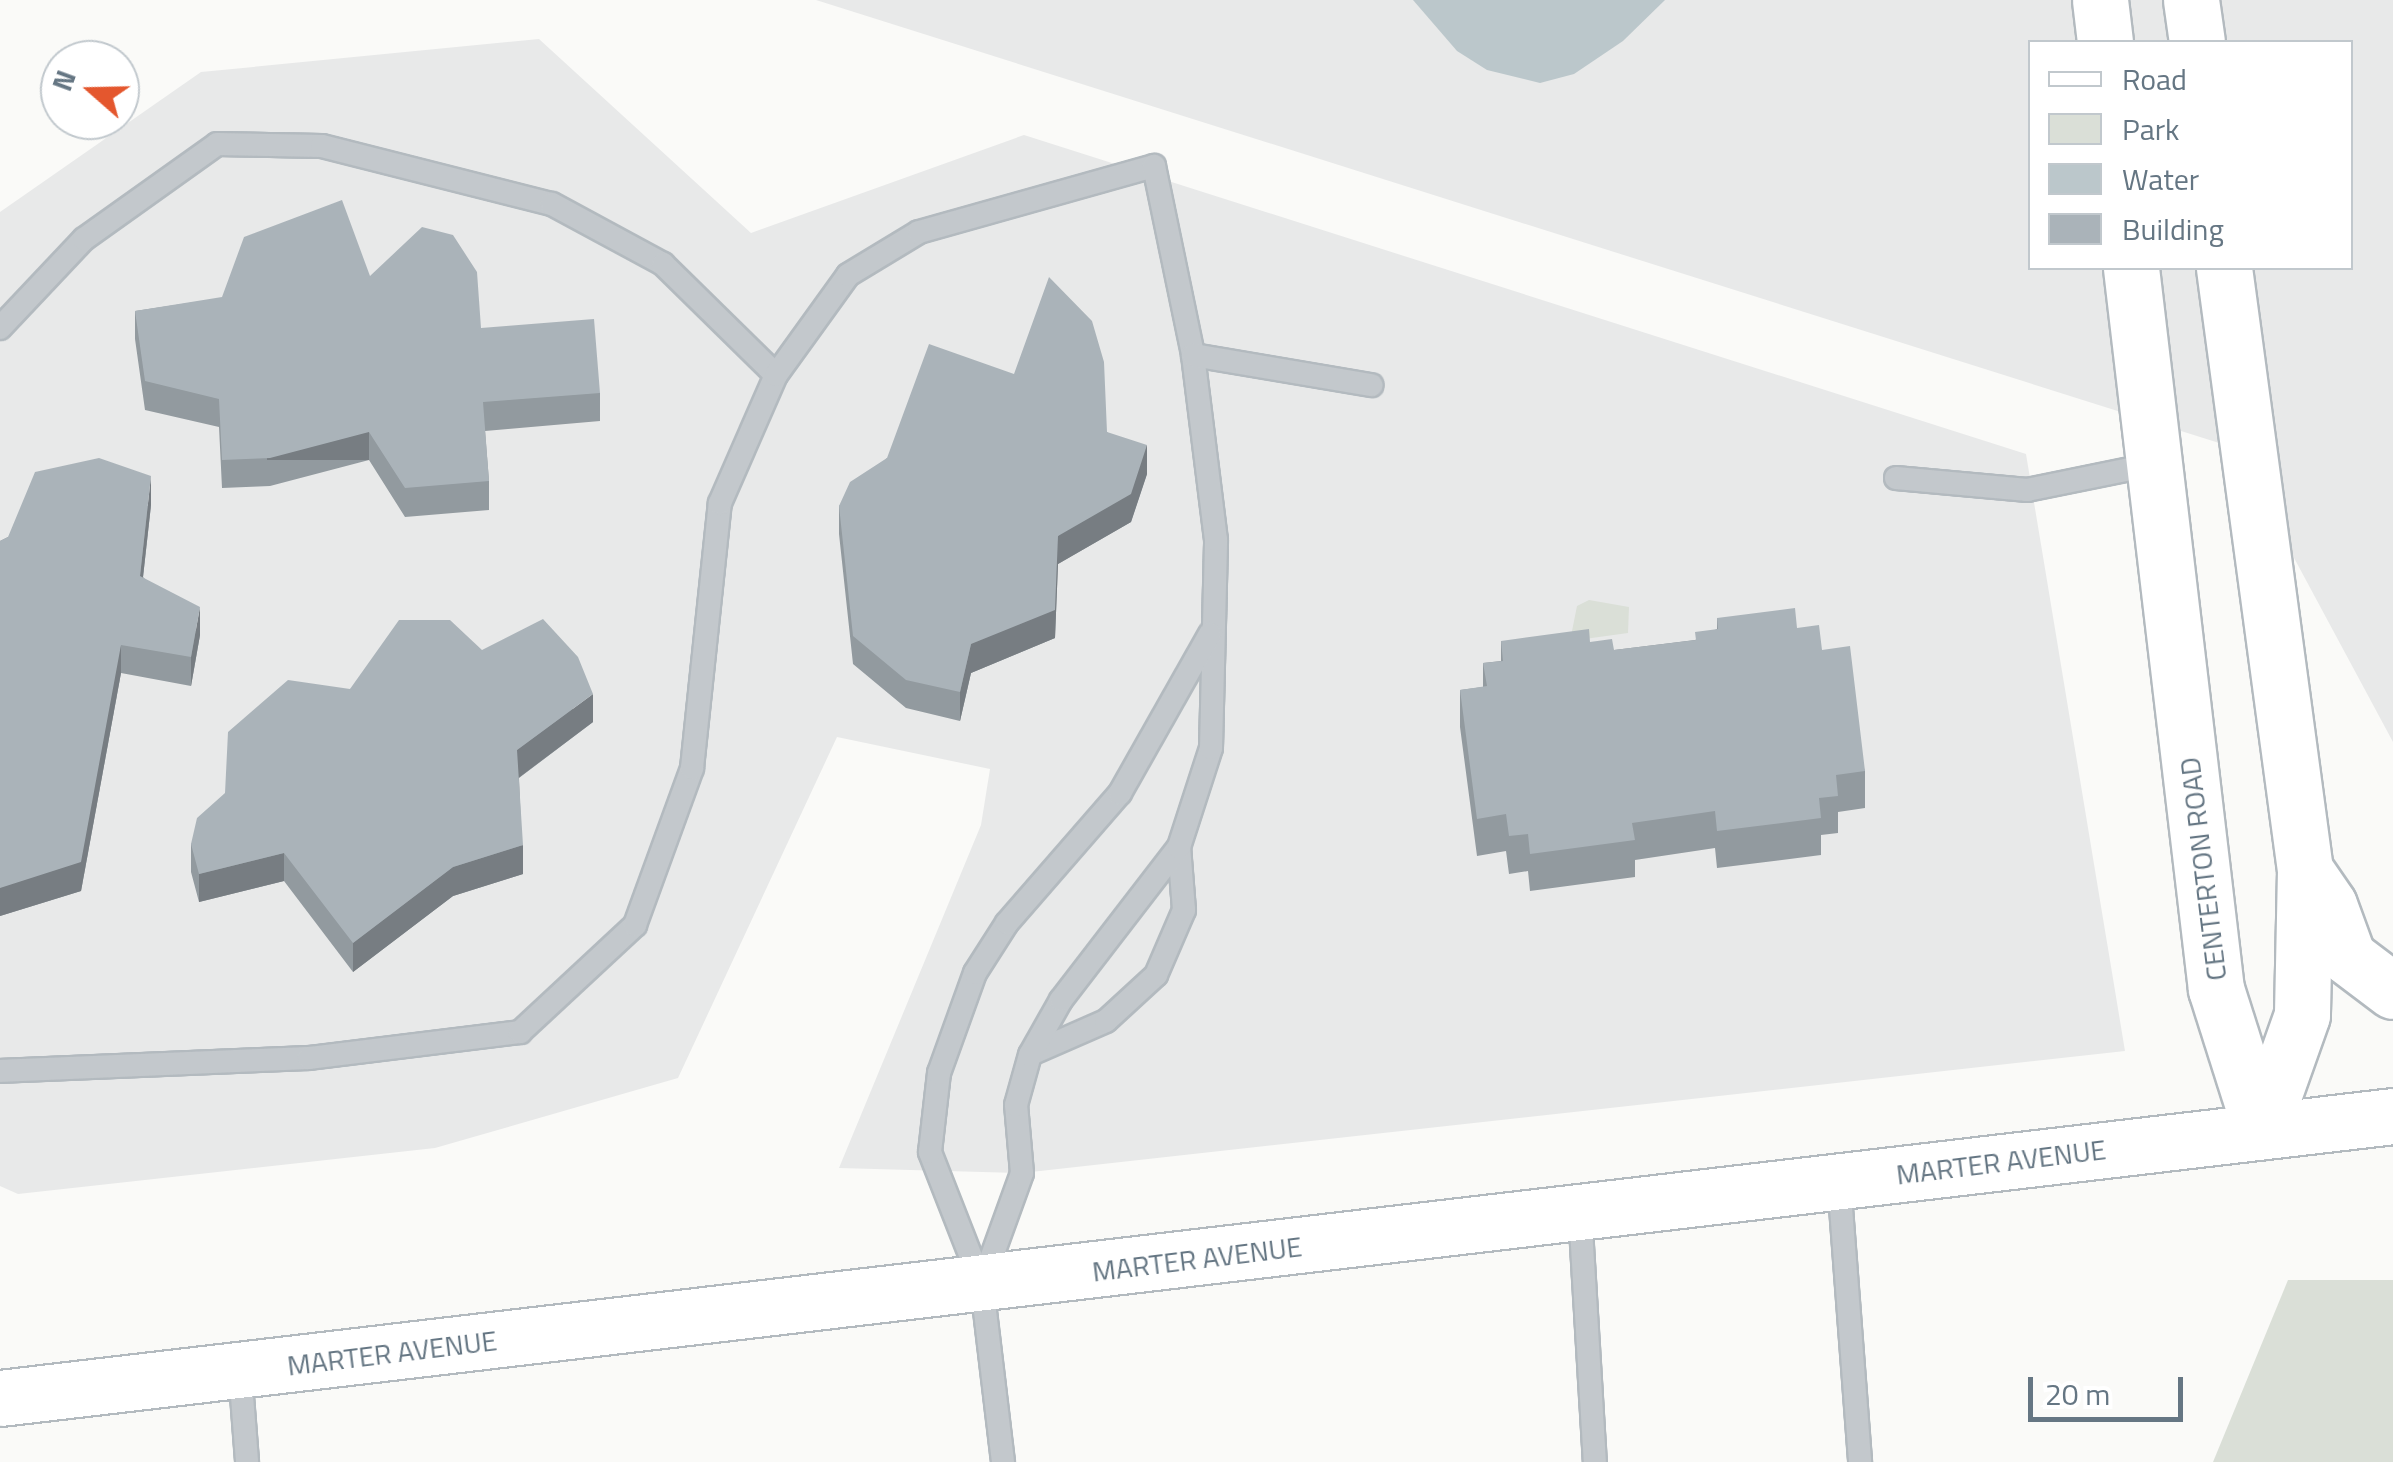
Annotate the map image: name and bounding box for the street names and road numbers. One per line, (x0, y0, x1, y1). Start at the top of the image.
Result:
street label: CENTERTON ROAD (2173, 755, 2233, 983)
street label: MARTER AVENUE (1894, 1132, 2108, 1192)
street label: MARTER AVENUE (1090, 1229, 1304, 1289)
street label: MARTER AVENUE (285, 1323, 499, 1383)

